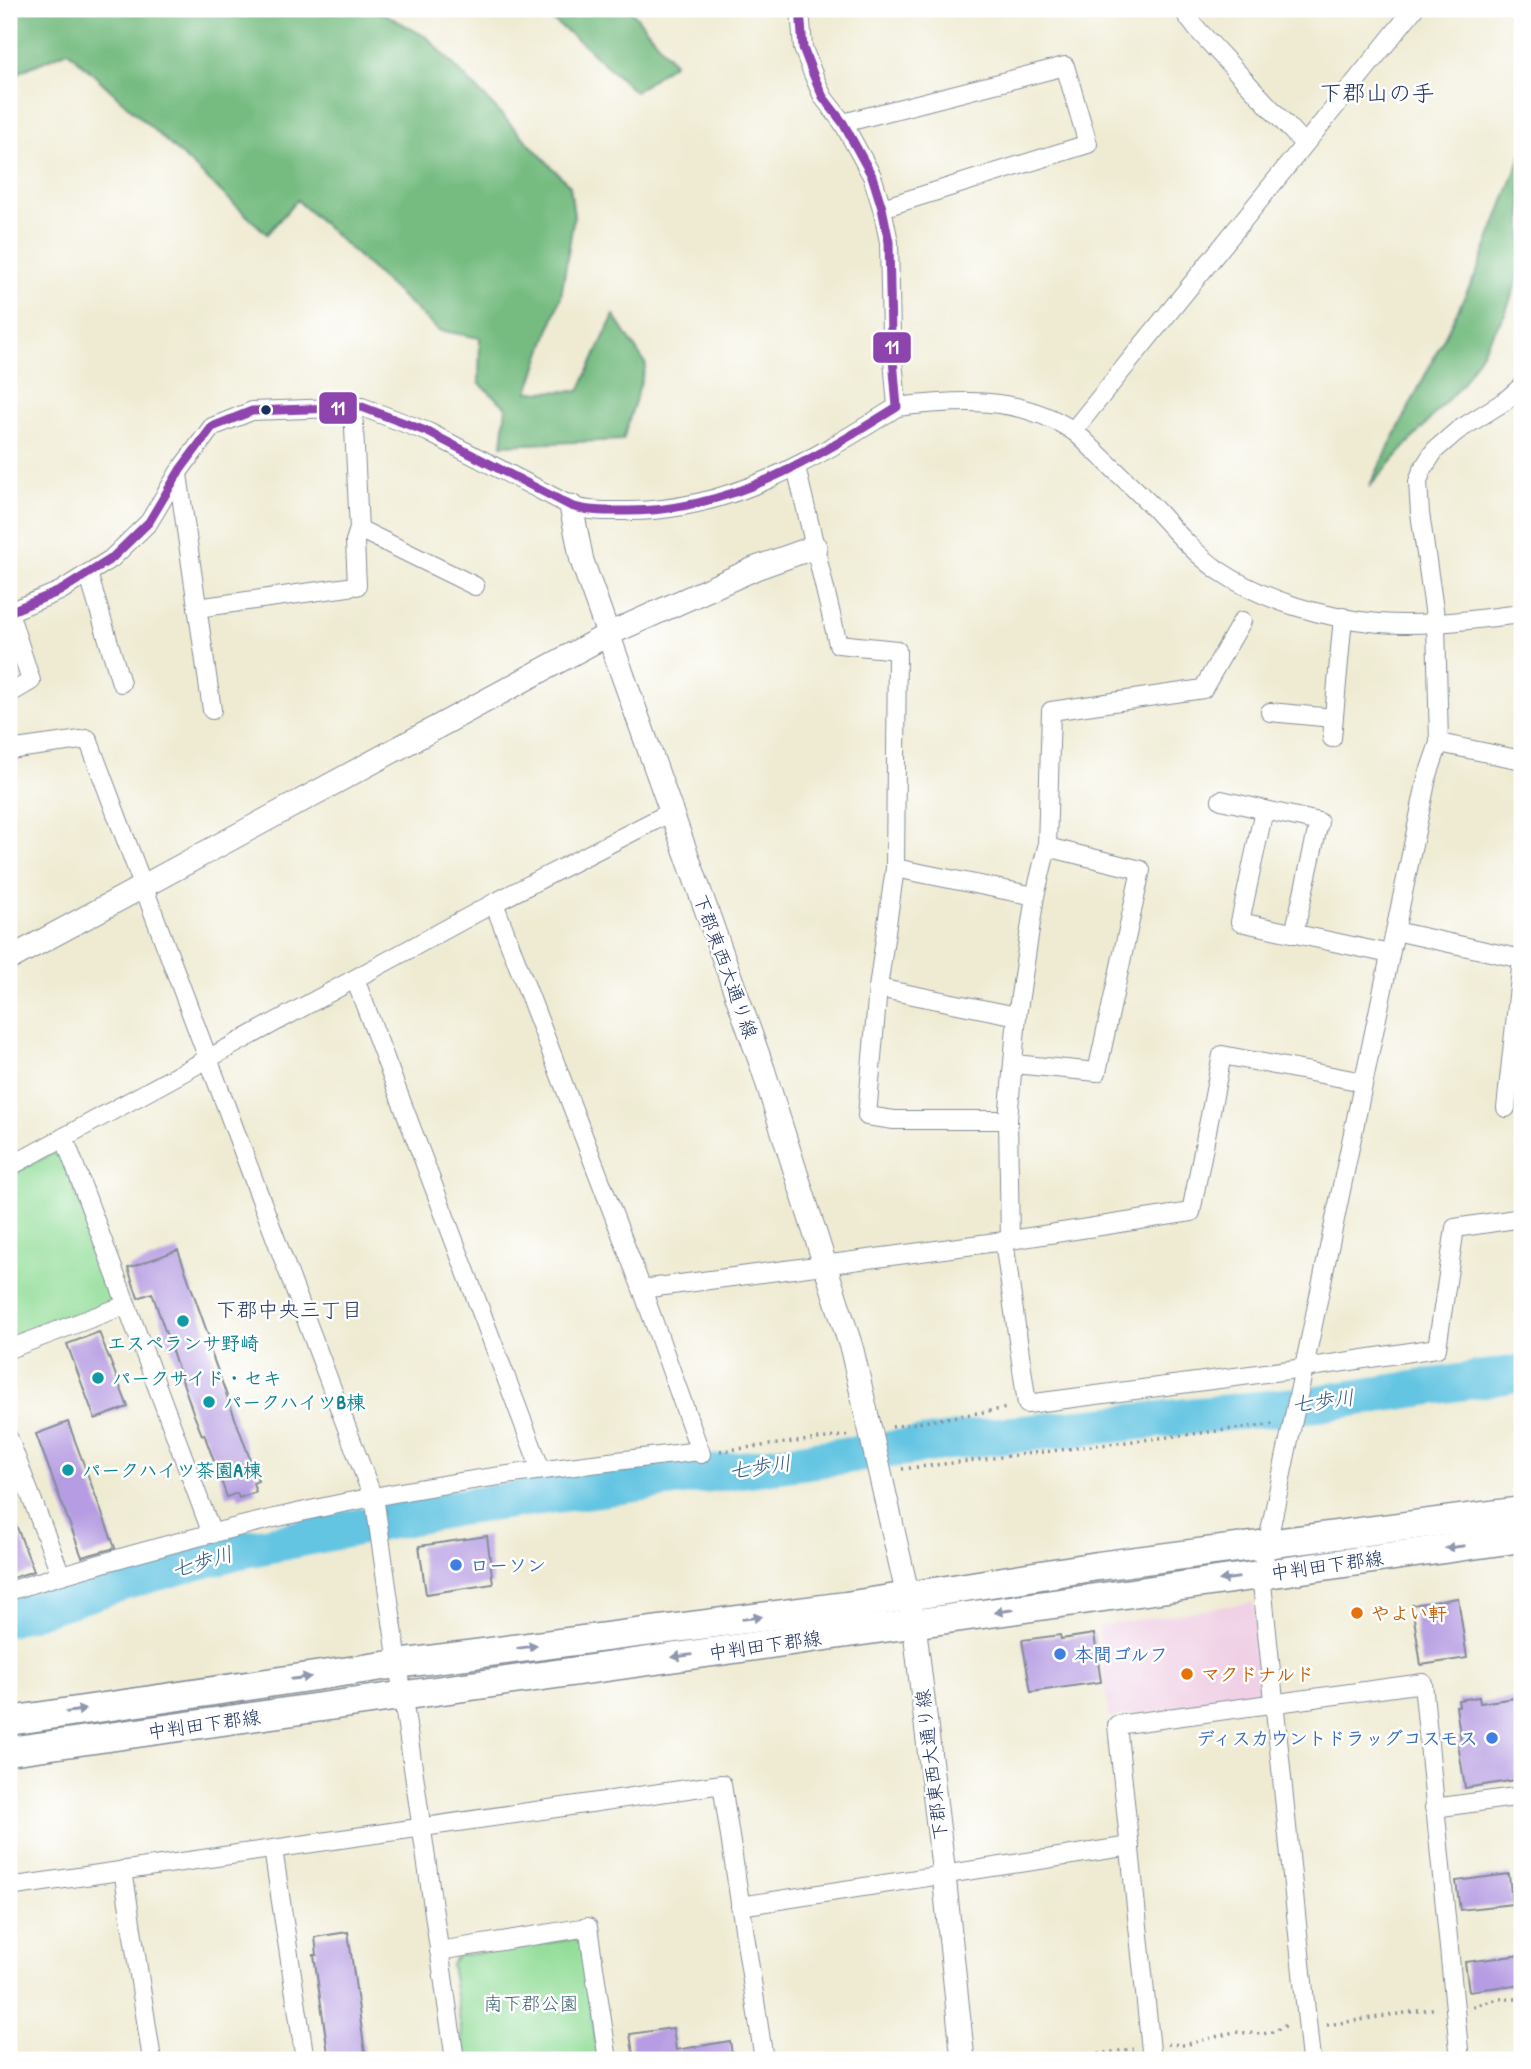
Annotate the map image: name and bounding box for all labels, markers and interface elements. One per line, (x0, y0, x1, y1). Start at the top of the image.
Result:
district label: 下郡山の手 (1320, 77, 1435, 108)
line badge: 11 (872, 331, 912, 364)
text: 11 (885, 334, 899, 360)
line badge: 11 (318, 391, 358, 425)
text: 11 (331, 395, 345, 421)
unlabelled marker (259, 403, 273, 417)
street label: 下郡東西大通り線 (688, 890, 764, 1042)
district label: 下郡中央三丁目 (216, 1295, 363, 1324)
marker: エスペランサ野崎 (175, 1313, 191, 1329)
place label: エスペランサ野崎 (107, 1330, 259, 1356)
place label: パークサイド・セキ (112, 1365, 282, 1391)
marker: パークサイド・セキ (90, 1370, 106, 1386)
water label: 七歩川 (1290, 1382, 1356, 1419)
place label: パークハイツB棟 (223, 1389, 365, 1415)
marker: パークハイツB棟 (201, 1394, 217, 1410)
water label: 七歩川 (727, 1448, 793, 1485)
place label: パークハイツ茶園A棟 (82, 1457, 262, 1483)
marker: パークハイツ茶園A棟 (60, 1462, 76, 1478)
water label: 七歩川 (168, 1539, 236, 1584)
one-way arrow (1444, 1542, 1466, 1553)
street label: 中判田下郡線 (1269, 1544, 1385, 1586)
place label: ローソン (470, 1552, 546, 1578)
marker: ローソン (448, 1557, 464, 1573)
one-way arrow (1218, 1574, 1240, 1585)
place label: やよい軒 (1371, 1600, 1447, 1626)
one-way arrow (993, 1605, 1015, 1616)
marker: やよい軒 (1349, 1605, 1365, 1621)
one-way arrow (742, 1613, 764, 1624)
street label: 中判田下郡線 (707, 1624, 823, 1666)
place label: 本間ゴルフ (1074, 1641, 1168, 1667)
one-way arrow (516, 1642, 538, 1653)
marker: 本間ゴルフ (1052, 1646, 1068, 1662)
one-way arrow (671, 1651, 693, 1662)
place label: マクドナルド (1201, 1661, 1314, 1687)
marker: マクドナルド (1179, 1666, 1195, 1682)
one-way arrow (290, 1673, 312, 1684)
street label: 下郡東西大通り線 (909, 1688, 953, 1842)
street label: 中判田下郡線 (146, 1703, 262, 1745)
one-way arrow (65, 1706, 87, 1717)
place label: ディスカウントドラッグコスモス (1196, 1725, 1478, 1751)
marker: ディスカウントドラッグコスモス (1484, 1730, 1500, 1746)
park label: 南下郡公園 (483, 1990, 579, 2016)

